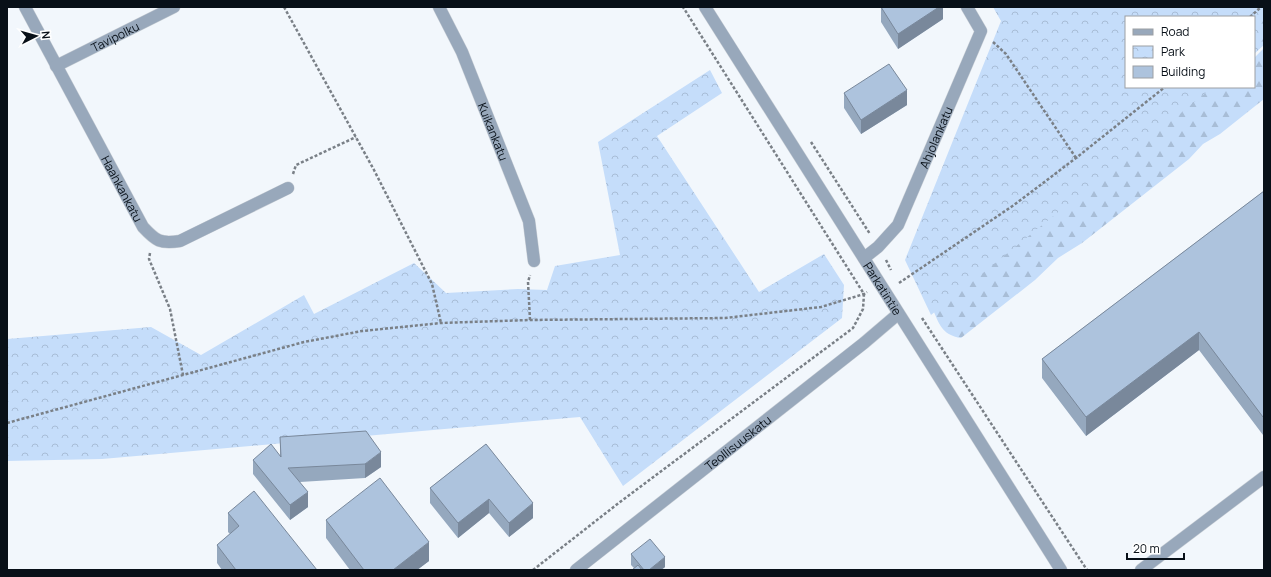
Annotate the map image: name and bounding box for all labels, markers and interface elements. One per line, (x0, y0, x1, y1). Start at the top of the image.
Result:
north arrow (16, 16, 56, 56)
legend (1125, 16, 1255, 88)
street label: Tavipolku (88, 17, 142, 56)
text: Road (1161, 23, 1189, 40)
text: N (39, 30, 54, 40)
text: Park (1161, 43, 1186, 60)
text: Building (1161, 63, 1205, 80)
street label: Kuikankatu (474, 100, 513, 163)
street label: Ahjolankatu (915, 104, 956, 171)
street label: Haahkankatu (98, 152, 147, 225)
street label: Parkatintie (860, 259, 906, 318)
street label: Teollisuuskatu (701, 411, 775, 474)
scale bar (1127, 535, 1184, 561)
text: 20 m (1133, 540, 1160, 557)

